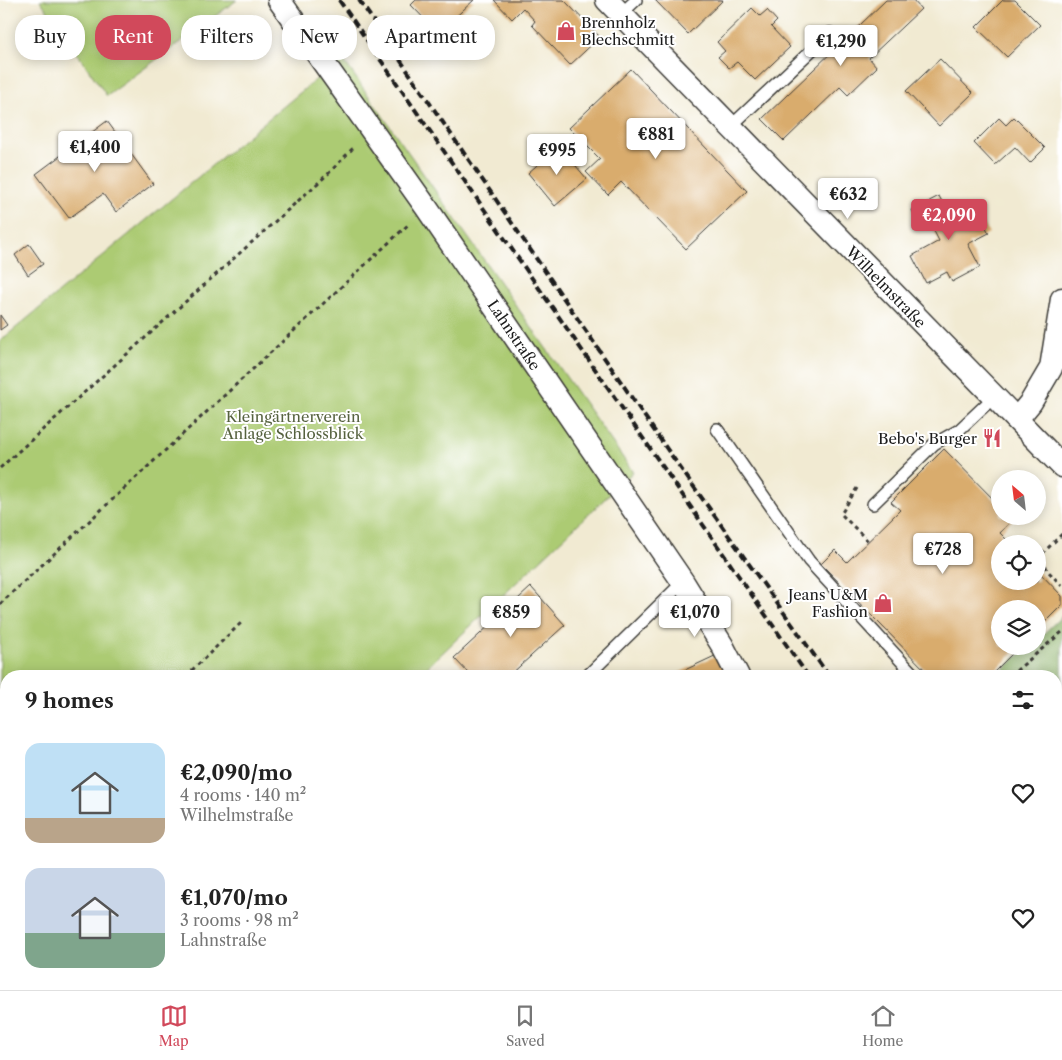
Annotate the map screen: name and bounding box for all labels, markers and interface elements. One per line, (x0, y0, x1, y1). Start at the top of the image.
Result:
place label: Brennholz Blechschmitt (581, 13, 675, 49)
chip: Buy (15, 15, 85, 60)
chip: Rent (95, 15, 171, 60)
chip: Filters (181, 15, 272, 60)
chip: New (282, 15, 357, 60)
chip: Apartment (367, 15, 495, 60)
shop icon: Brennholz Blechschmitt (555, 20, 577, 42)
pin: €1,290 (800, 24, 882, 67)
text: €1,290 (816, 31, 866, 51)
pin: €881 (626, 118, 686, 160)
text: €881 (637, 124, 675, 144)
pin: €1,400 (54, 130, 136, 173)
pin: €995 (527, 134, 587, 176)
text: €1,400 (69, 137, 121, 157)
text: €995 (538, 140, 576, 160)
pin: €632 (818, 178, 878, 220)
text: €632 (829, 184, 867, 204)
pin: €2,090 (908, 198, 990, 241)
text: €2,090 (922, 205, 976, 225)
street label: Wilhelmstraße (842, 241, 930, 332)
street label: Lahnstraße (483, 296, 545, 374)
park label: Kleingärtnerverein Anlage Schlossblick (222, 407, 365, 443)
restaurant icon: Bebo's Burger (981, 427, 1003, 449)
place label: Bebo's Burger (878, 429, 978, 448)
north arrow (991, 470, 1046, 525)
map controls (991, 470, 1046, 655)
pin: €728 (913, 532, 973, 575)
button: locate (991, 535, 1046, 590)
text: €728 (924, 539, 962, 559)
place label: Jeans U&M Fashion (786, 585, 869, 621)
shop icon: Jeans U&M Fashion (872, 592, 894, 614)
pin: €859 (481, 596, 541, 638)
pin: €1,070 (654, 596, 736, 638)
button: layers (991, 600, 1046, 655)
text: €859 (492, 602, 530, 622)
text: €1,070 (670, 602, 720, 622)
icon: filters (1009, 686, 1037, 714)
text: 9 homes (25, 688, 114, 713)
text: €2,090/mo (180, 760, 292, 785)
icon: home (65, 763, 125, 823)
icon: heart (1009, 779, 1037, 807)
text: 4 rooms · 140 m² (180, 785, 306, 805)
text: Wilhelmstraße (180, 805, 293, 825)
text: €1,070/mo (180, 885, 288, 910)
icon: home (65, 888, 125, 948)
icon: heart (1009, 904, 1037, 932)
text: 3 rooms · 98 m² (180, 910, 299, 930)
text: Lahnstraße (180, 930, 267, 950)
tab: Map (159, 1002, 189, 1050)
tab: Saved (506, 1002, 545, 1050)
tab: Home (862, 1002, 903, 1050)

